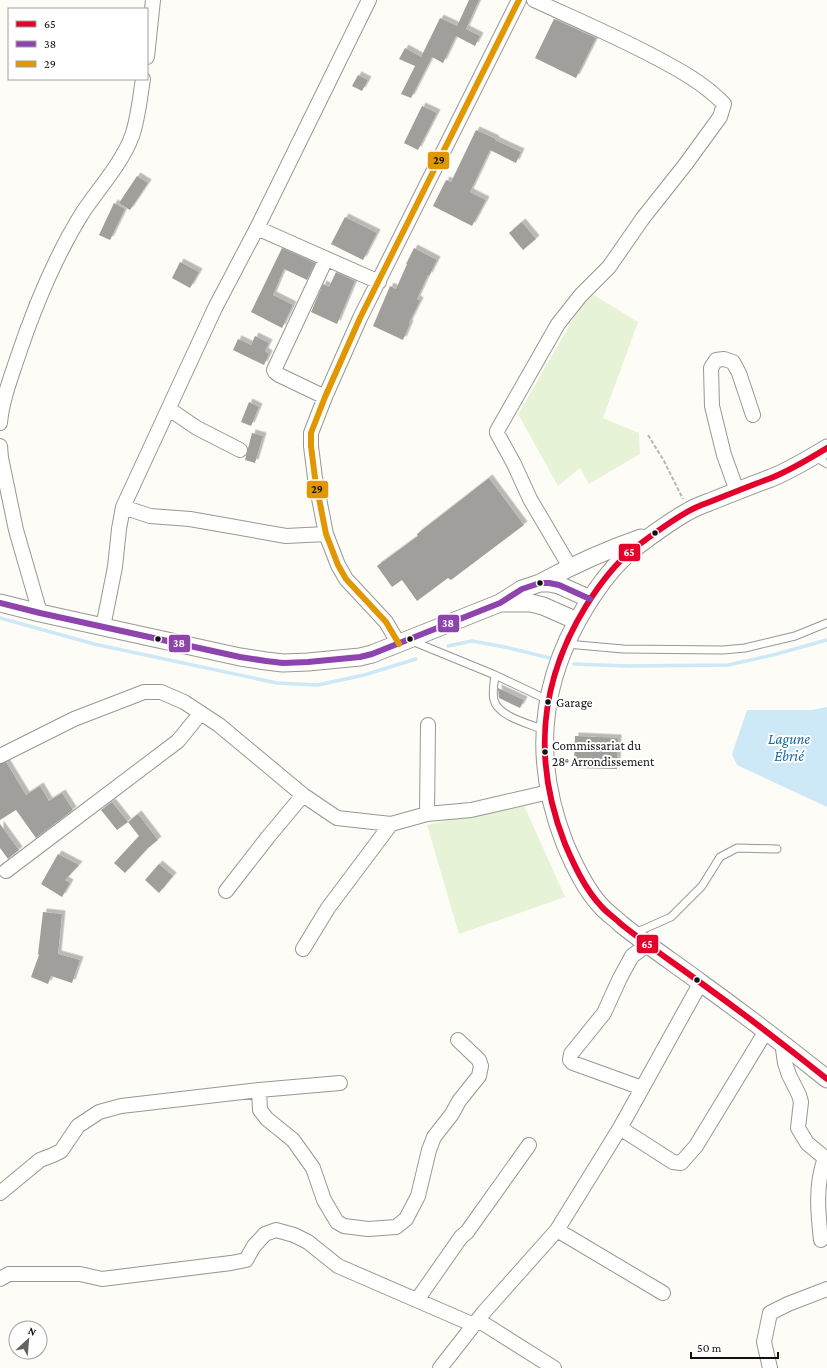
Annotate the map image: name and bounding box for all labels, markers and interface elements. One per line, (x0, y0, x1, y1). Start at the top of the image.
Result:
legend (8, 8, 148, 80)
text: 65 (44, 17, 56, 31)
text: 38 (44, 37, 56, 51)
text: 29 (44, 57, 56, 71)
line badge: 29 (427, 151, 450, 170)
text: 29 (433, 154, 445, 166)
line badge: 29 (306, 480, 329, 499)
text: 29 (311, 483, 323, 495)
unlabelled marker (650, 528, 660, 538)
line badge: 65 (618, 543, 641, 562)
text: 65 (623, 546, 635, 558)
unlabelled marker (535, 578, 545, 588)
line badge: 38 (437, 614, 460, 633)
text: 38 (442, 617, 454, 629)
unlabelled marker (153, 634, 163, 644)
line badge: 38 (168, 634, 191, 653)
unlabelled marker (405, 634, 415, 644)
text: 38 (173, 637, 185, 649)
place label: Garage (556, 695, 593, 710)
marker: Garage (543, 697, 553, 707)
water label: Lagune Ébrié (768, 731, 810, 764)
place label: Commissariat du 28ᵉ Arrondissement (552, 738, 655, 769)
marker: Commissariat du 28ᵉ Arrondissement (540, 747, 550, 757)
line badge: 65 (636, 934, 659, 954)
text: 65 (641, 938, 653, 950)
unlabelled marker (692, 975, 702, 985)
north arrow (8, 1320, 48, 1360)
text: N (26, 1324, 39, 1338)
scale bar (691, 1334, 778, 1360)
text: 50 m (697, 1341, 722, 1355)

